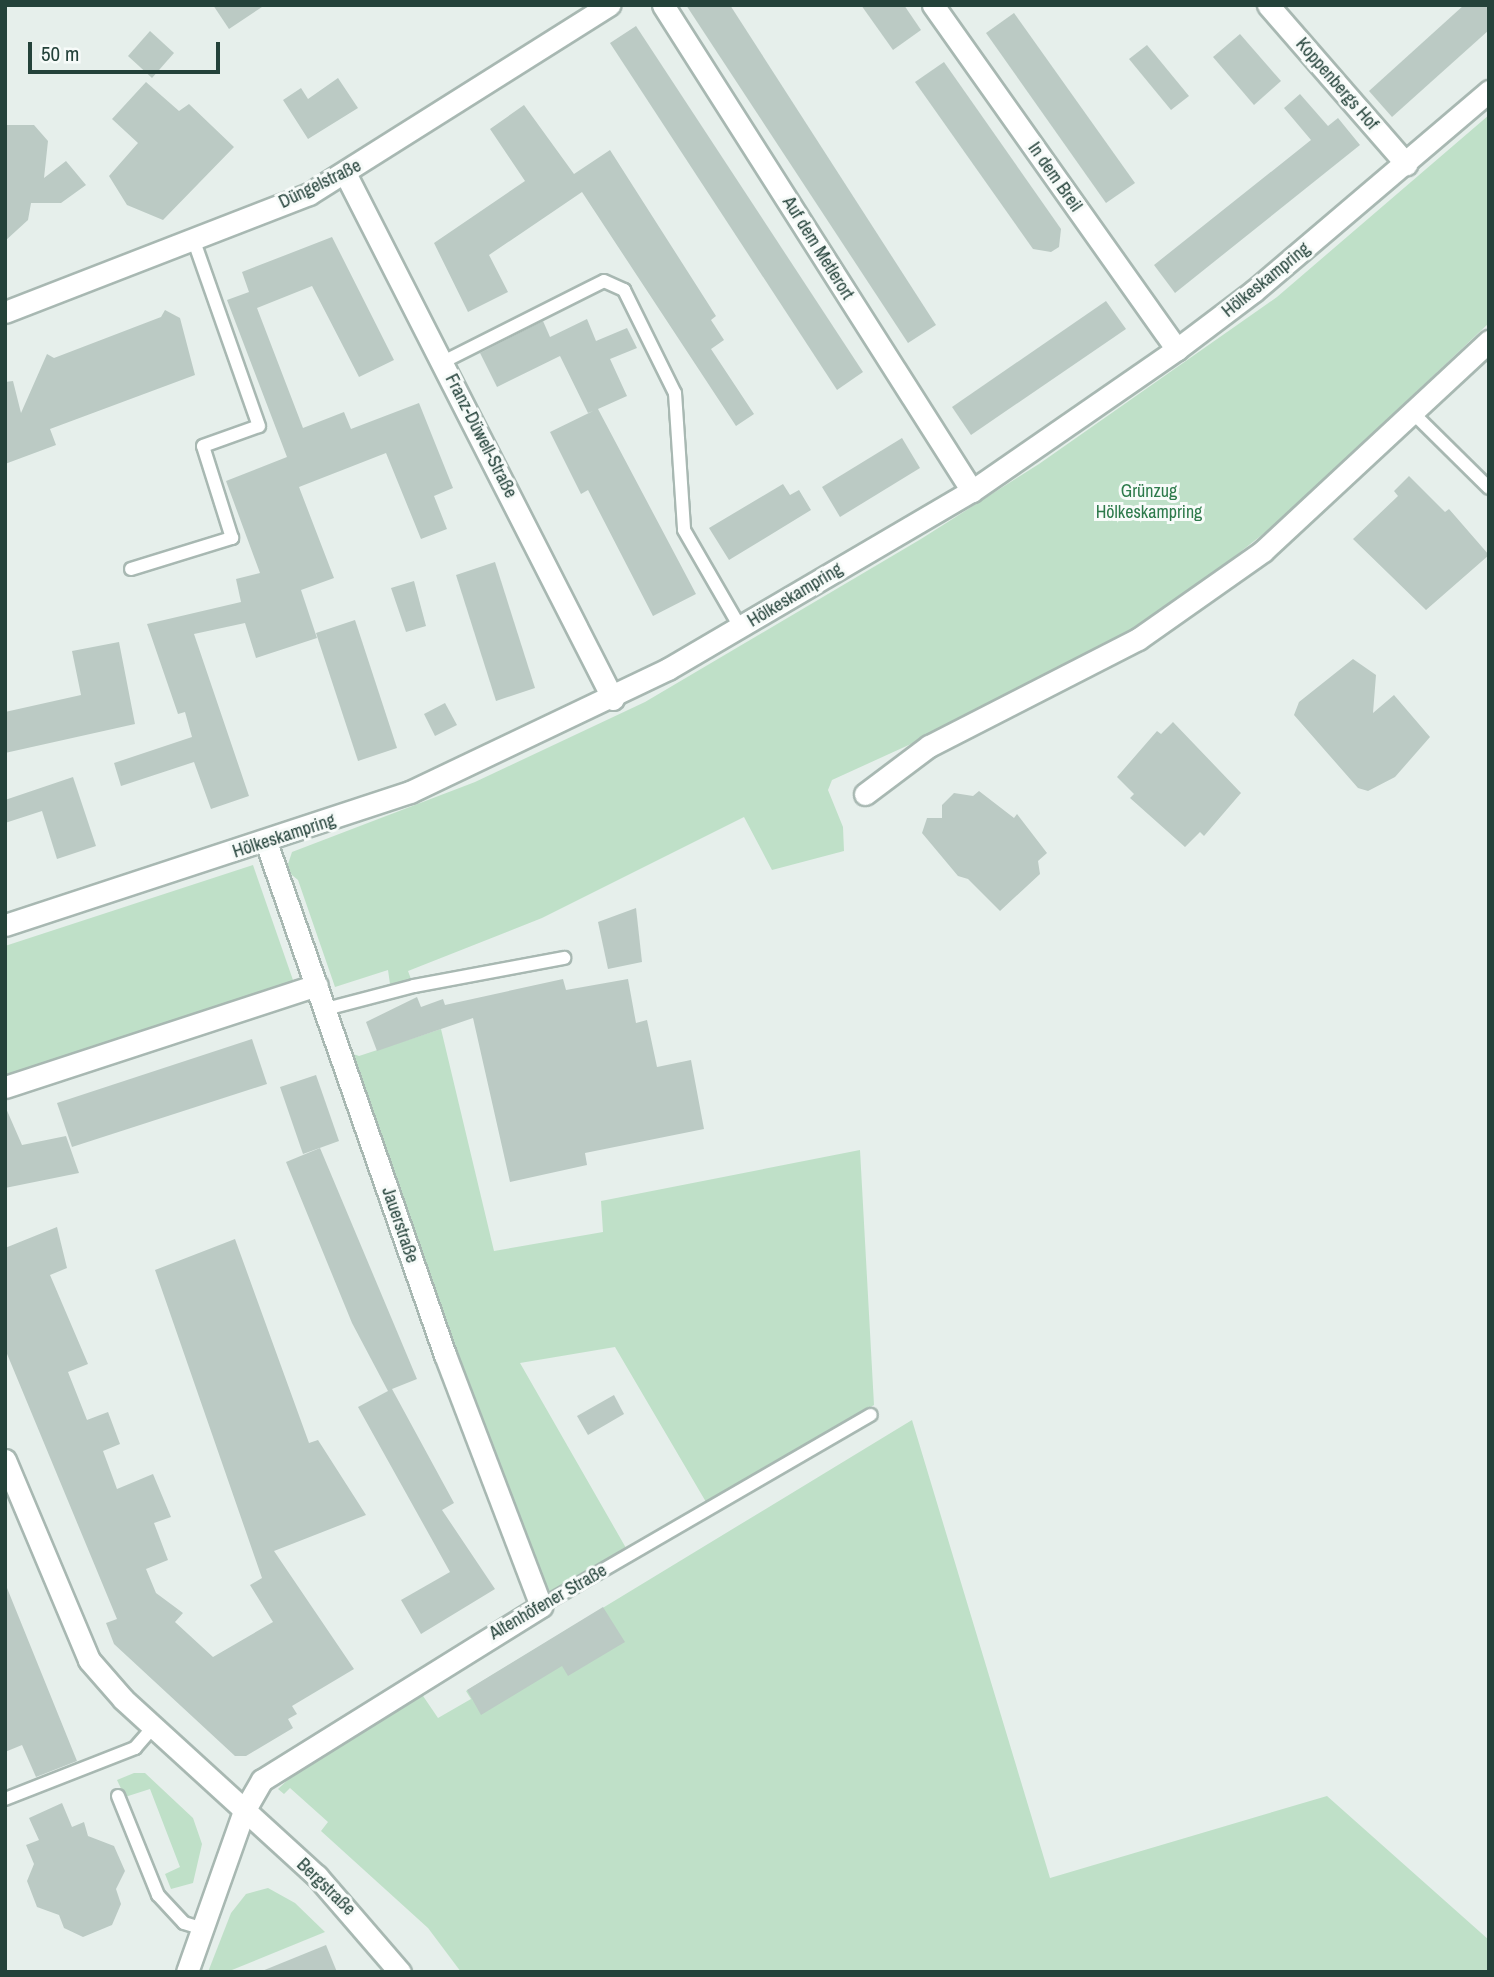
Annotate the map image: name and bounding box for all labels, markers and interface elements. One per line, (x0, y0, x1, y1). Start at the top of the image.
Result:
scale bar (32, 28, 224, 72)
street label: Koppenbergs Hof (1291, 34, 1383, 134)
text: 50 m (41, 39, 79, 68)
street label: In dem Breil (1023, 138, 1087, 216)
street label: Düngelstraße (275, 155, 365, 213)
street label: Auf dem Metlerort (778, 193, 858, 303)
street label: Hölkeskampring (1218, 238, 1314, 322)
street label: Franz-Düwell-Straße (440, 370, 522, 502)
park label: Grünzug Hölkeskampring (1096, 481, 1202, 524)
street label: Hölkeskampring (744, 558, 846, 632)
street label: Hölkeskampring (230, 809, 338, 863)
street label: Jauerstraße (377, 1184, 423, 1266)
street label: Altenhöfener Straße (485, 1560, 611, 1644)
street label: Bergstraße (292, 1854, 360, 1920)

